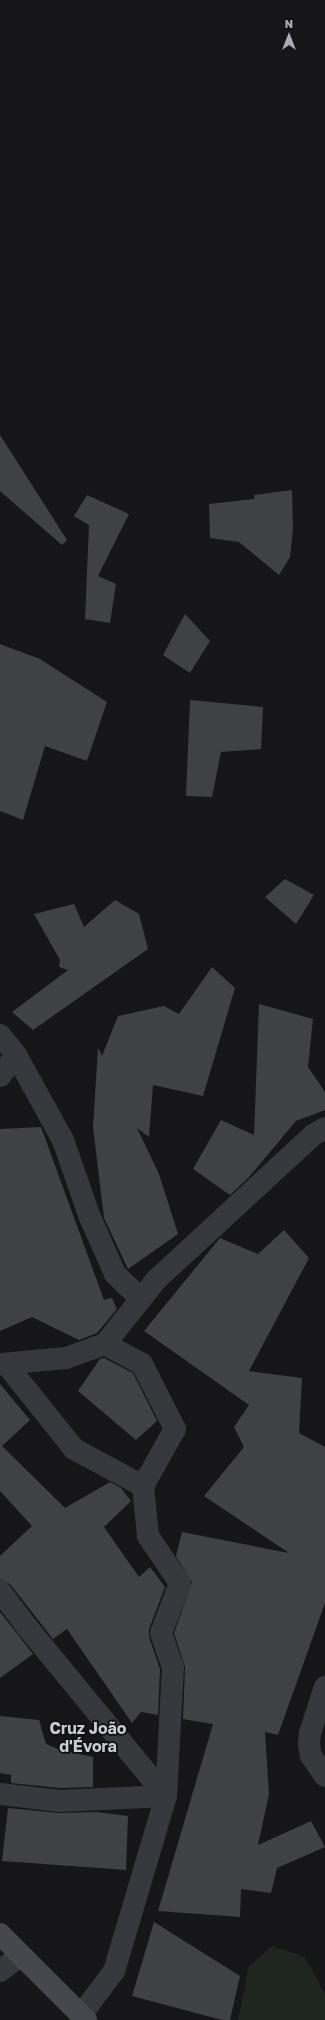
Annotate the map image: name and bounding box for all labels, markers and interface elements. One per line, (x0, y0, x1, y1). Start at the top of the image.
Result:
north arrow (269, 16, 309, 56)
text: N (285, 17, 293, 30)
district label: Cruz João d'Évora (50, 1718, 126, 1756)

